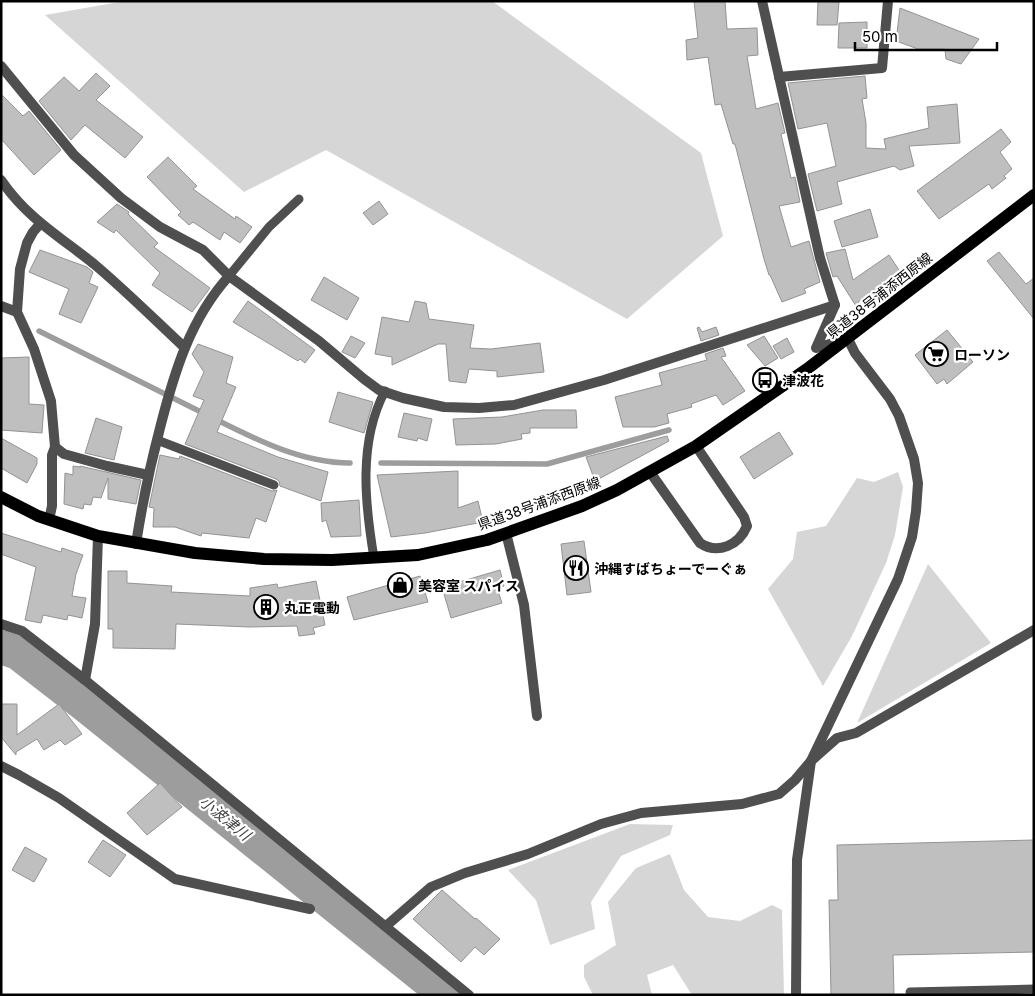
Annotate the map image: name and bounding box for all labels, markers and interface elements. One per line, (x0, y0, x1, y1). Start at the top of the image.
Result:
scale bar (855, 20, 998, 52)
text: 50 m (862, 27, 898, 46)
street label: 県道38号浦添西原線 (823, 248, 935, 342)
supermarket icon: ローソン (923, 341, 949, 367)
place label: ローソン (954, 346, 1010, 363)
bus stop icon: 津波花 (752, 367, 778, 393)
place label: 津波花 (782, 372, 824, 389)
street label: 県道38号浦添西原線 (475, 473, 603, 533)
restaurant icon: 沖縄すばちょーでーぐぁ (563, 555, 589, 581)
place label: 沖縄すばちょーでーぐぁ (594, 560, 747, 577)
shop icon: 美容室 スパイス (387, 572, 413, 598)
place label: 美容室 スパイス (418, 577, 519, 594)
building icon: 丸正電動 (253, 594, 279, 620)
place label: 丸正電動 (284, 599, 340, 616)
water label: 小波津川 (196, 792, 256, 846)

